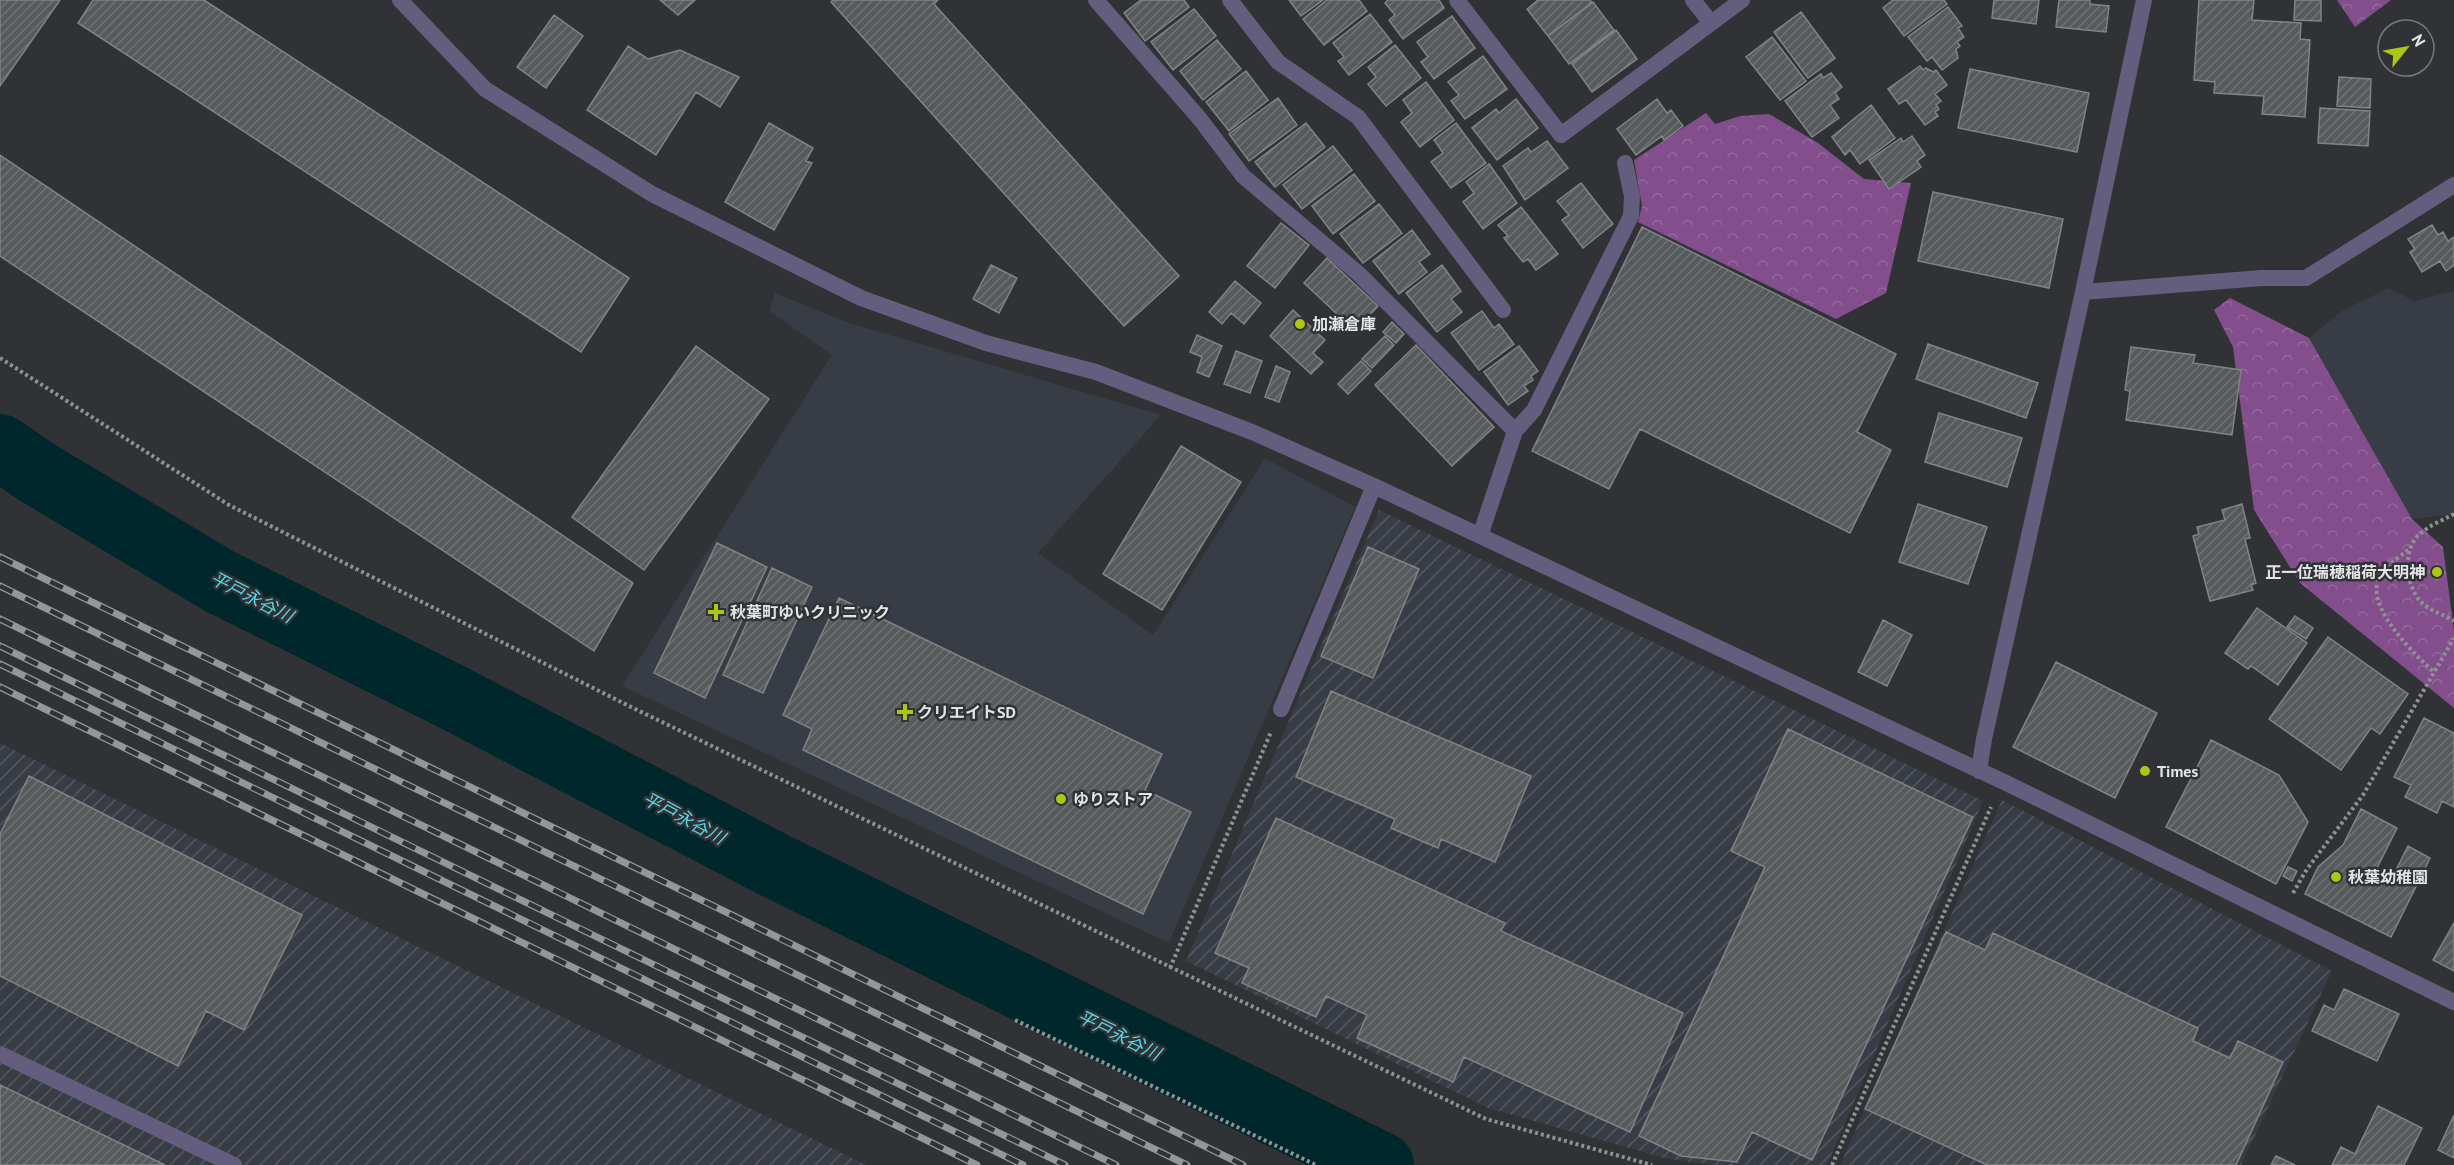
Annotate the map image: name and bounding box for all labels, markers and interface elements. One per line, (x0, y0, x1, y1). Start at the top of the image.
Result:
north arrow (2376, 18, 2436, 78)
text: N (2408, 31, 2430, 50)
place label: 加瀬倉庫 (1312, 314, 1376, 334)
marker: 加瀬倉庫 (1293, 317, 1307, 331)
place label: 正一位瑞穂稲荷大明神 (2265, 562, 2425, 582)
marker: 正一位瑞穂稲荷大明神 (2430, 565, 2444, 579)
water label: 平戸永谷川 (207, 566, 299, 629)
place label: 秋葉町ゆいクリニック (730, 602, 890, 622)
marker: 秋葉町ゆいクリニック (707, 603, 725, 621)
place label: クリエイトSD (917, 702, 1016, 722)
marker: クリエイトSD (898, 705, 912, 719)
place label: Times (2157, 761, 2198, 781)
marker: Times (2138, 764, 2152, 778)
water label: 平戸永谷川 (639, 787, 731, 850)
place label: ゆりストア (1073, 789, 1153, 809)
marker: ゆりストア (1054, 792, 1068, 806)
place label: 秋葉幼稚園 (2348, 867, 2428, 887)
marker: 秋葉幼稚園 (2329, 870, 2343, 884)
water label: 平戸永谷川 (1074, 1005, 1166, 1066)

